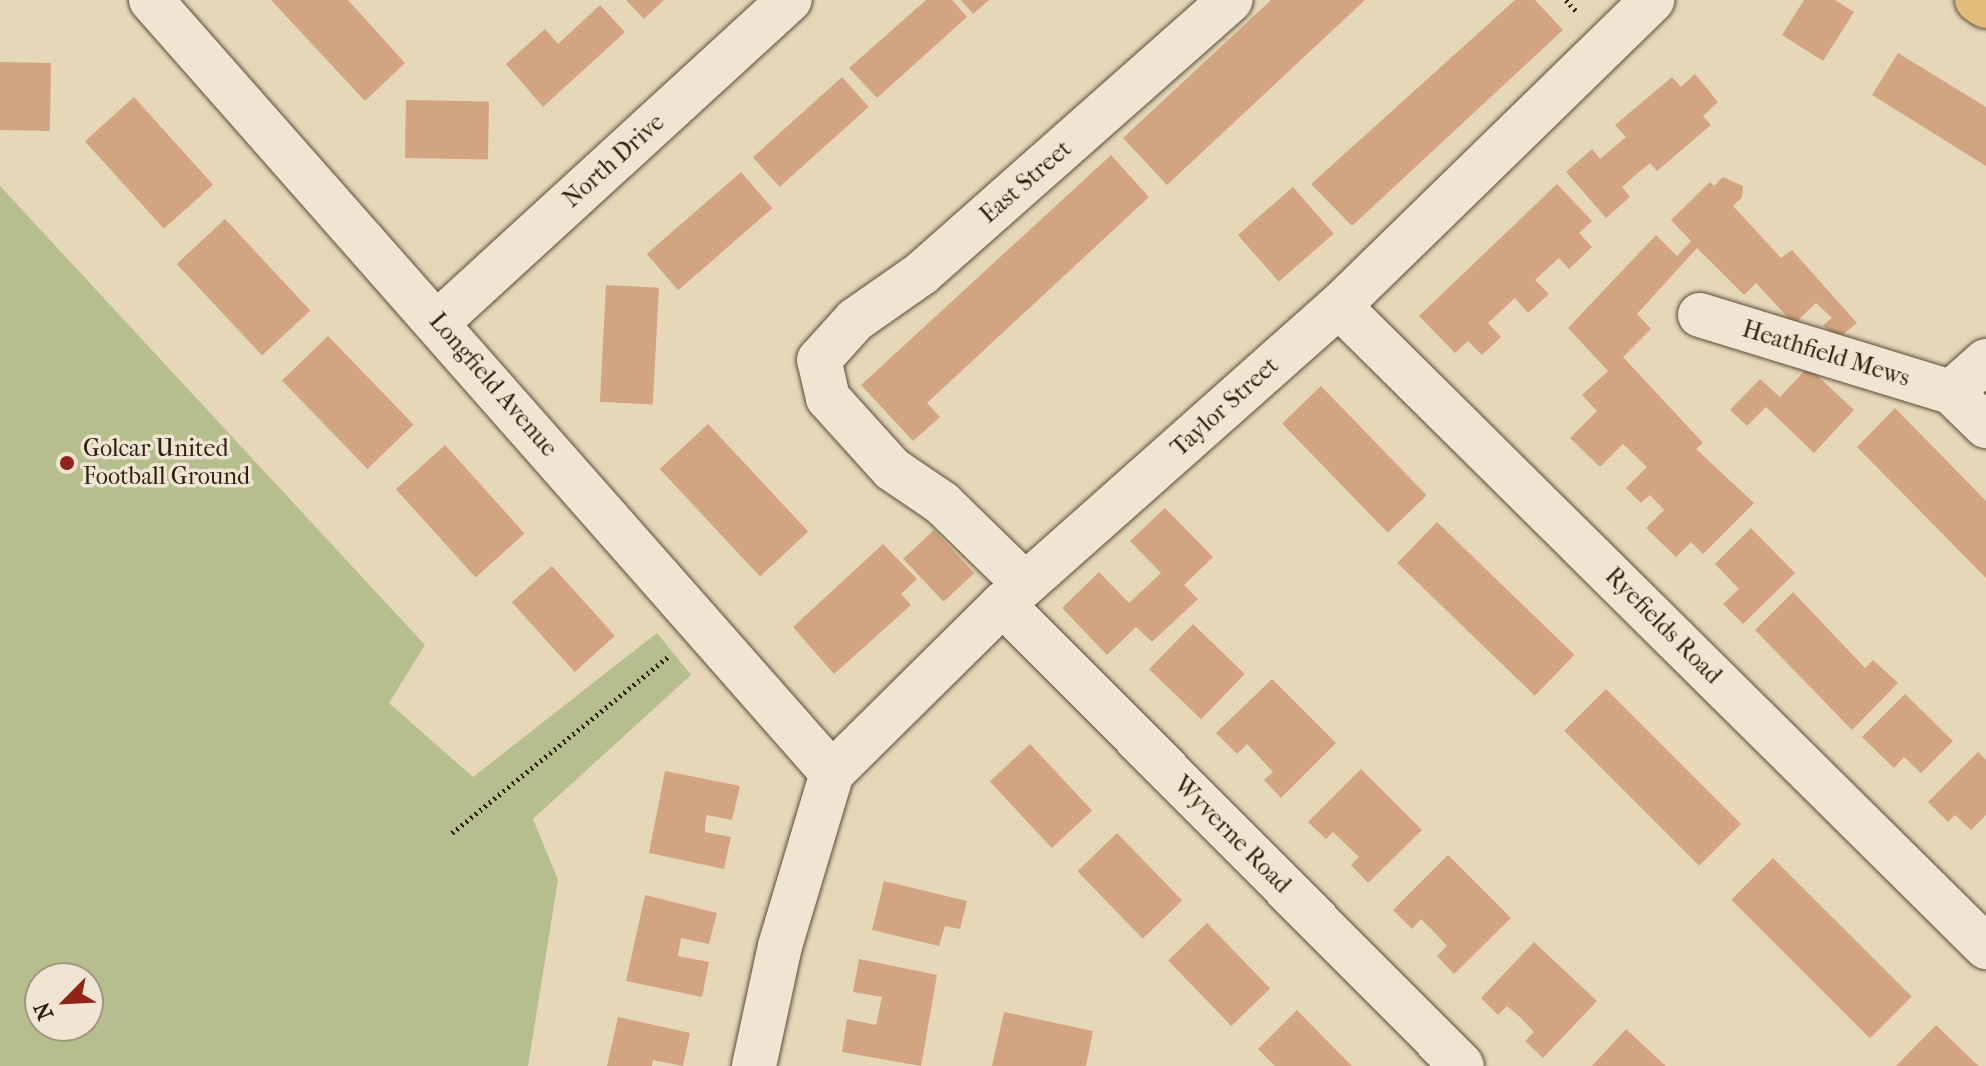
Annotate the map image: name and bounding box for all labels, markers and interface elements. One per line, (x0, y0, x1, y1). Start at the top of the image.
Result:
street label: North Drive (558, 108, 670, 214)
street label: East Street (974, 135, 1078, 229)
street label: Longfield Avenue (423, 307, 563, 463)
street label: Heathfield Mews (1739, 315, 1913, 393)
street label: Taylor Street (1165, 351, 1285, 463)
place label: Golcar United Football Ground (83, 435, 250, 491)
marker: Golcar United Football Ground (58, 454, 76, 472)
street label: Ryefields Road (1599, 562, 1727, 690)
street label: Wyverne Road (1167, 770, 1297, 900)
north arrow (24, 962, 104, 1042)
text: N (29, 998, 59, 1024)

